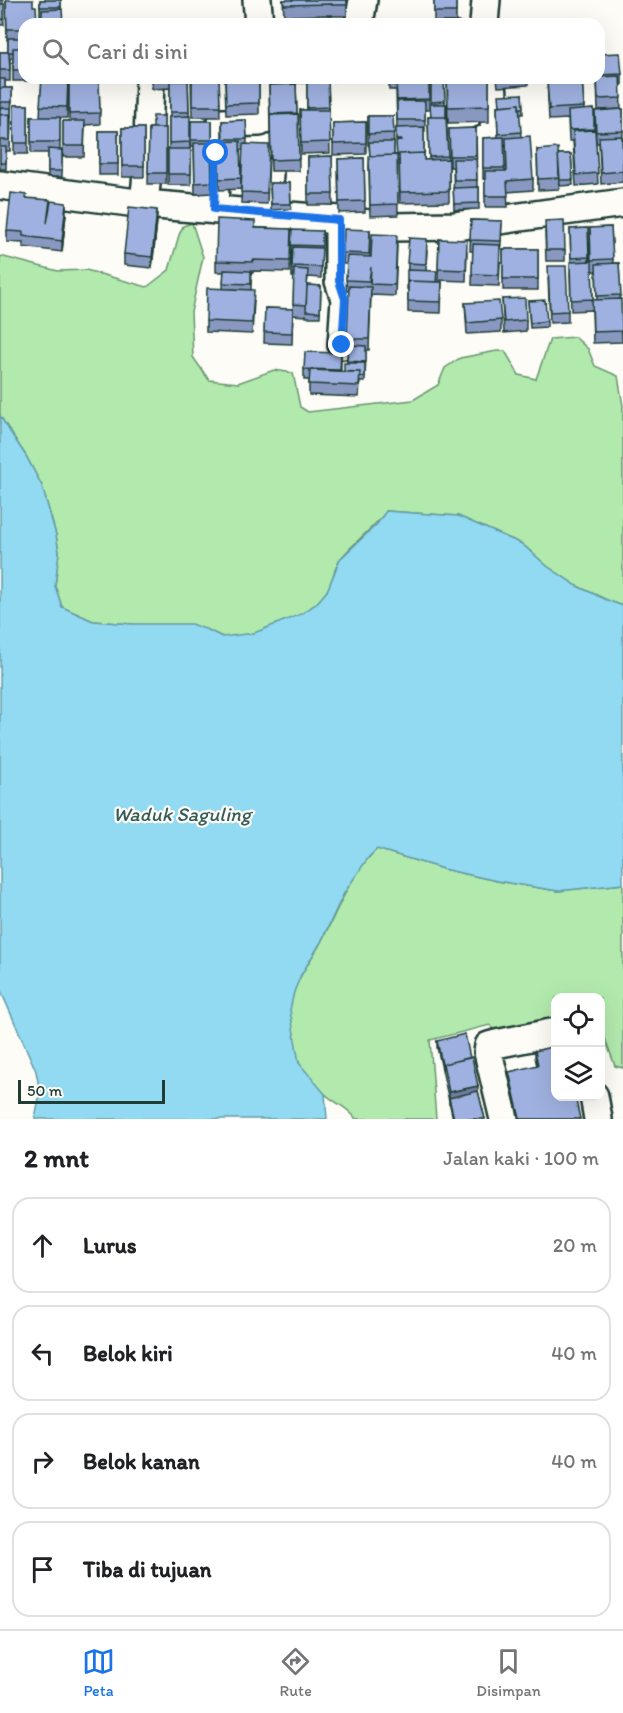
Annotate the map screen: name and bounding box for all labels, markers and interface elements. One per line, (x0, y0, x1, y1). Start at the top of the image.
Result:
search box (18, 18, 605, 84)
icon: search (39, 35, 72, 68)
text: Cari di sini (87, 38, 188, 65)
route start (202, 139, 228, 165)
route end (328, 331, 354, 357)
water label: Waduk Saguling (113, 802, 254, 826)
map controls (551, 993, 605, 1101)
button: locate (551, 993, 605, 1047)
button: layers (551, 1047, 605, 1101)
scale bar (18, 1077, 165, 1104)
text: 50 m (27, 1081, 62, 1100)
text: 2 mnt (24, 1142, 89, 1174)
text: Jalan kaki · 100 m (443, 1146, 599, 1170)
icon: ahead (26, 1229, 59, 1262)
text: Lurus (83, 1232, 137, 1259)
text: 20 m (553, 1233, 597, 1257)
icon: left (26, 1337, 59, 1370)
text: Belok kiri (83, 1340, 173, 1367)
text: 40 m (551, 1341, 597, 1365)
icon: right (26, 1445, 59, 1478)
text: Belok kanan (83, 1448, 200, 1475)
text: 40 m (551, 1449, 597, 1473)
icon: arrive (26, 1553, 59, 1586)
text: Tiba di tujuan (83, 1556, 212, 1583)
tab: Peta (82, 1645, 115, 1700)
tab: Rute (279, 1645, 312, 1700)
tab: Disimpan (476, 1645, 541, 1700)

